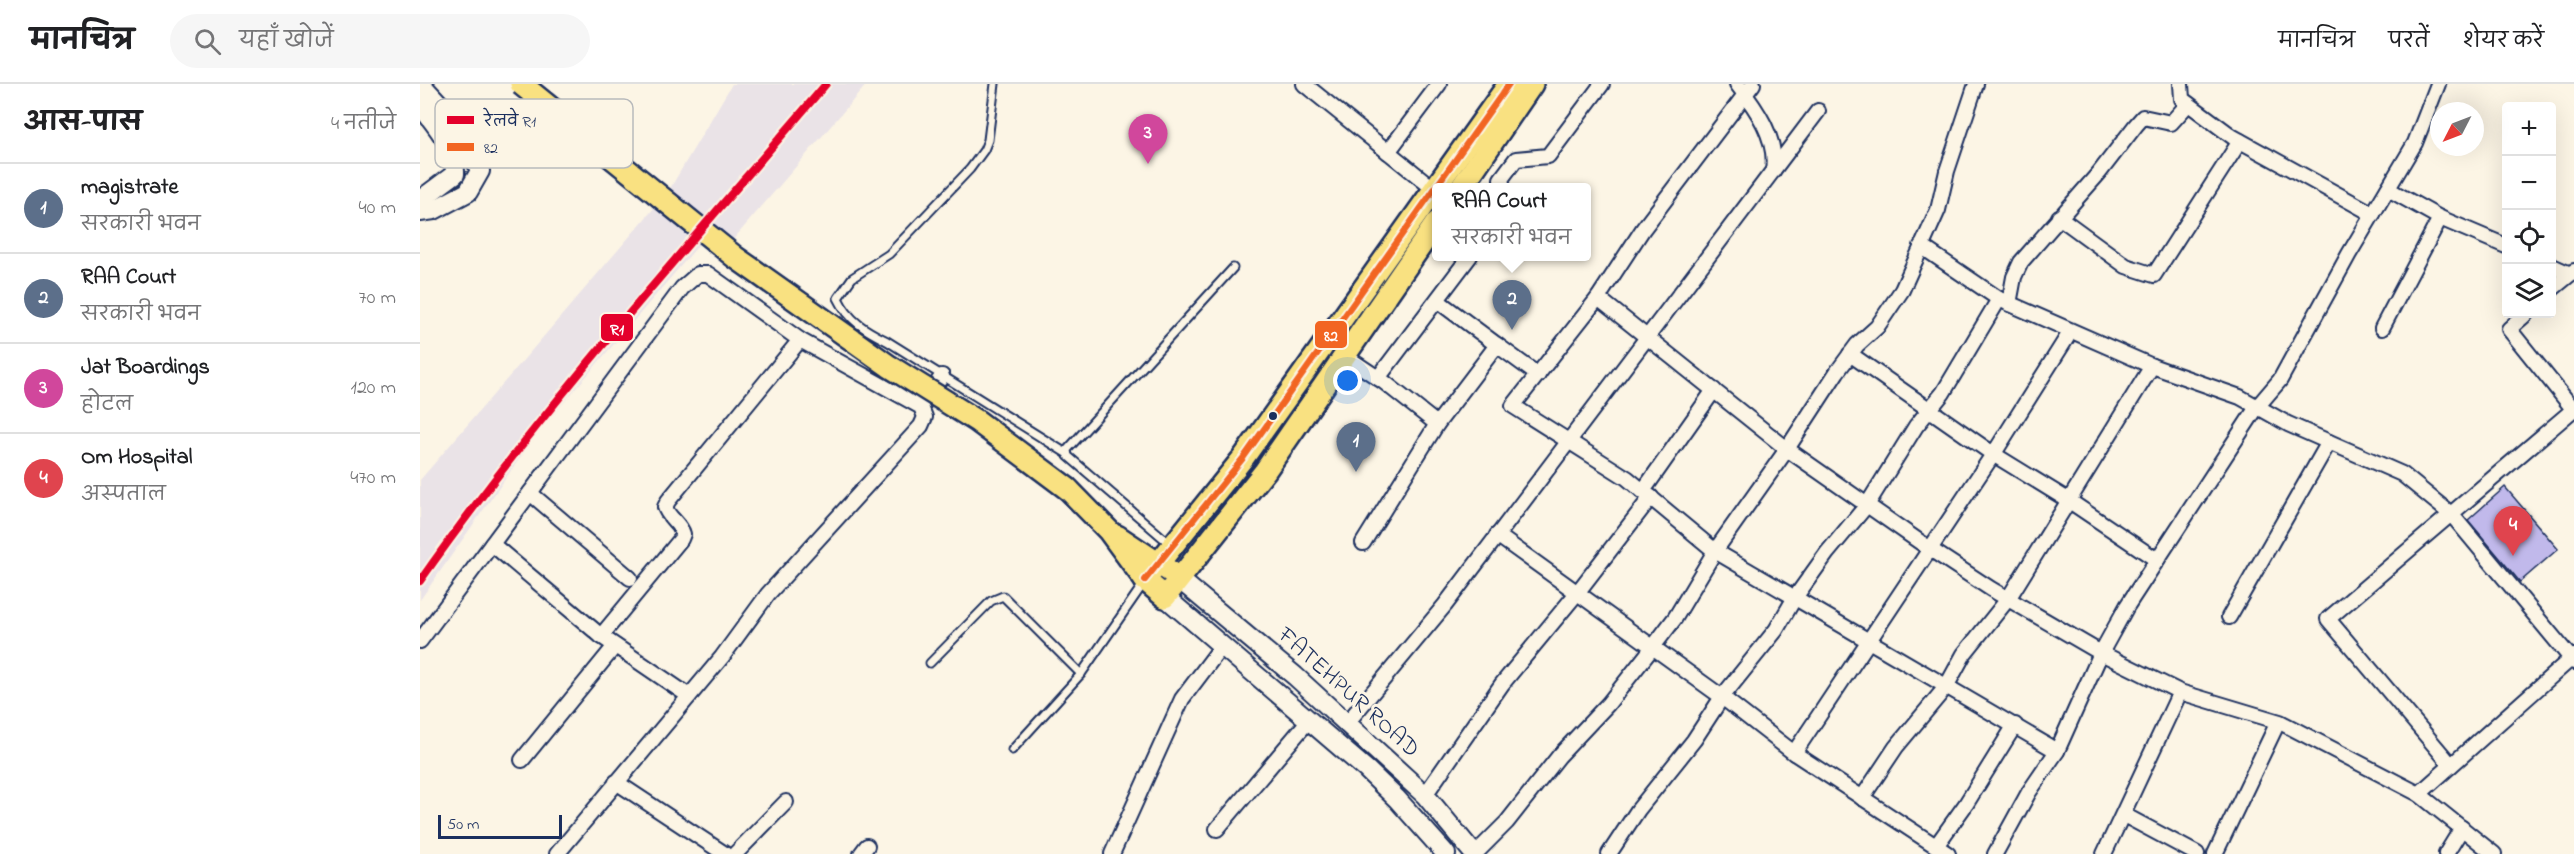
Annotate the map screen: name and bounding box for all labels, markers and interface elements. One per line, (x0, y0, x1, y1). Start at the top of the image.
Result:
search box (170, 14, 590, 68)
text: मानचित्र (30, 22, 134, 63)
icon: search (191, 25, 224, 58)
text: यहाँ खोजें (239, 26, 334, 58)
text: मानचित्र (2278, 27, 2355, 57)
text: परतें (2388, 27, 2429, 57)
text: शेयर करें (2462, 27, 2544, 57)
legend (435, 99, 633, 168)
north arrow (2430, 102, 2484, 156)
map controls (2502, 102, 2556, 318)
button: + (2502, 102, 2556, 156)
text: आस-पास (24, 105, 142, 143)
text: रेलवे R1 (483, 107, 536, 134)
text: 4 नतीजे (331, 110, 396, 139)
pin: 3 (1128, 115, 1168, 164)
text: 82 (484, 137, 498, 161)
button: − (2502, 156, 2556, 210)
text: magistrate (81, 172, 178, 204)
popup (1432, 183, 1591, 261)
text: RAA Court (1452, 186, 1547, 218)
text: 1 (40, 194, 47, 223)
text: 40 m (359, 194, 396, 223)
button: locate (2502, 210, 2556, 264)
text: सरकारी भवन (81, 211, 200, 240)
text: सरकारी भवन (1452, 225, 1571, 254)
text: RAA Court (81, 262, 176, 294)
button: layers (2502, 264, 2556, 318)
pin: 2 (1492, 280, 1532, 330)
text: 2 (39, 284, 48, 313)
text: 70 m (359, 284, 396, 313)
text: सरकारी भवन (81, 301, 200, 330)
line badge: R1 (600, 313, 634, 342)
text: R1 (609, 318, 625, 342)
line badge: 82 (1314, 320, 1348, 349)
text: 82 (1323, 325, 1338, 349)
text: Jat Boardings (81, 352, 210, 384)
your location (1333, 366, 1362, 395)
text: 3 (39, 374, 48, 403)
text: 120 m (351, 374, 396, 403)
text: होटल (81, 391, 133, 420)
unlabelled marker (1267, 410, 1279, 422)
pin: 1 (1336, 422, 1376, 472)
text: Om Hospital (81, 442, 192, 474)
text: 4 (39, 464, 48, 493)
text: 470 m (350, 464, 396, 493)
text: अस्पताल (81, 481, 166, 510)
pin: 4 (2494, 506, 2532, 556)
street label: FATEHPUR ROAD (1268, 619, 1427, 767)
scale bar (438, 812, 562, 840)
text: 50 m (447, 813, 479, 837)

